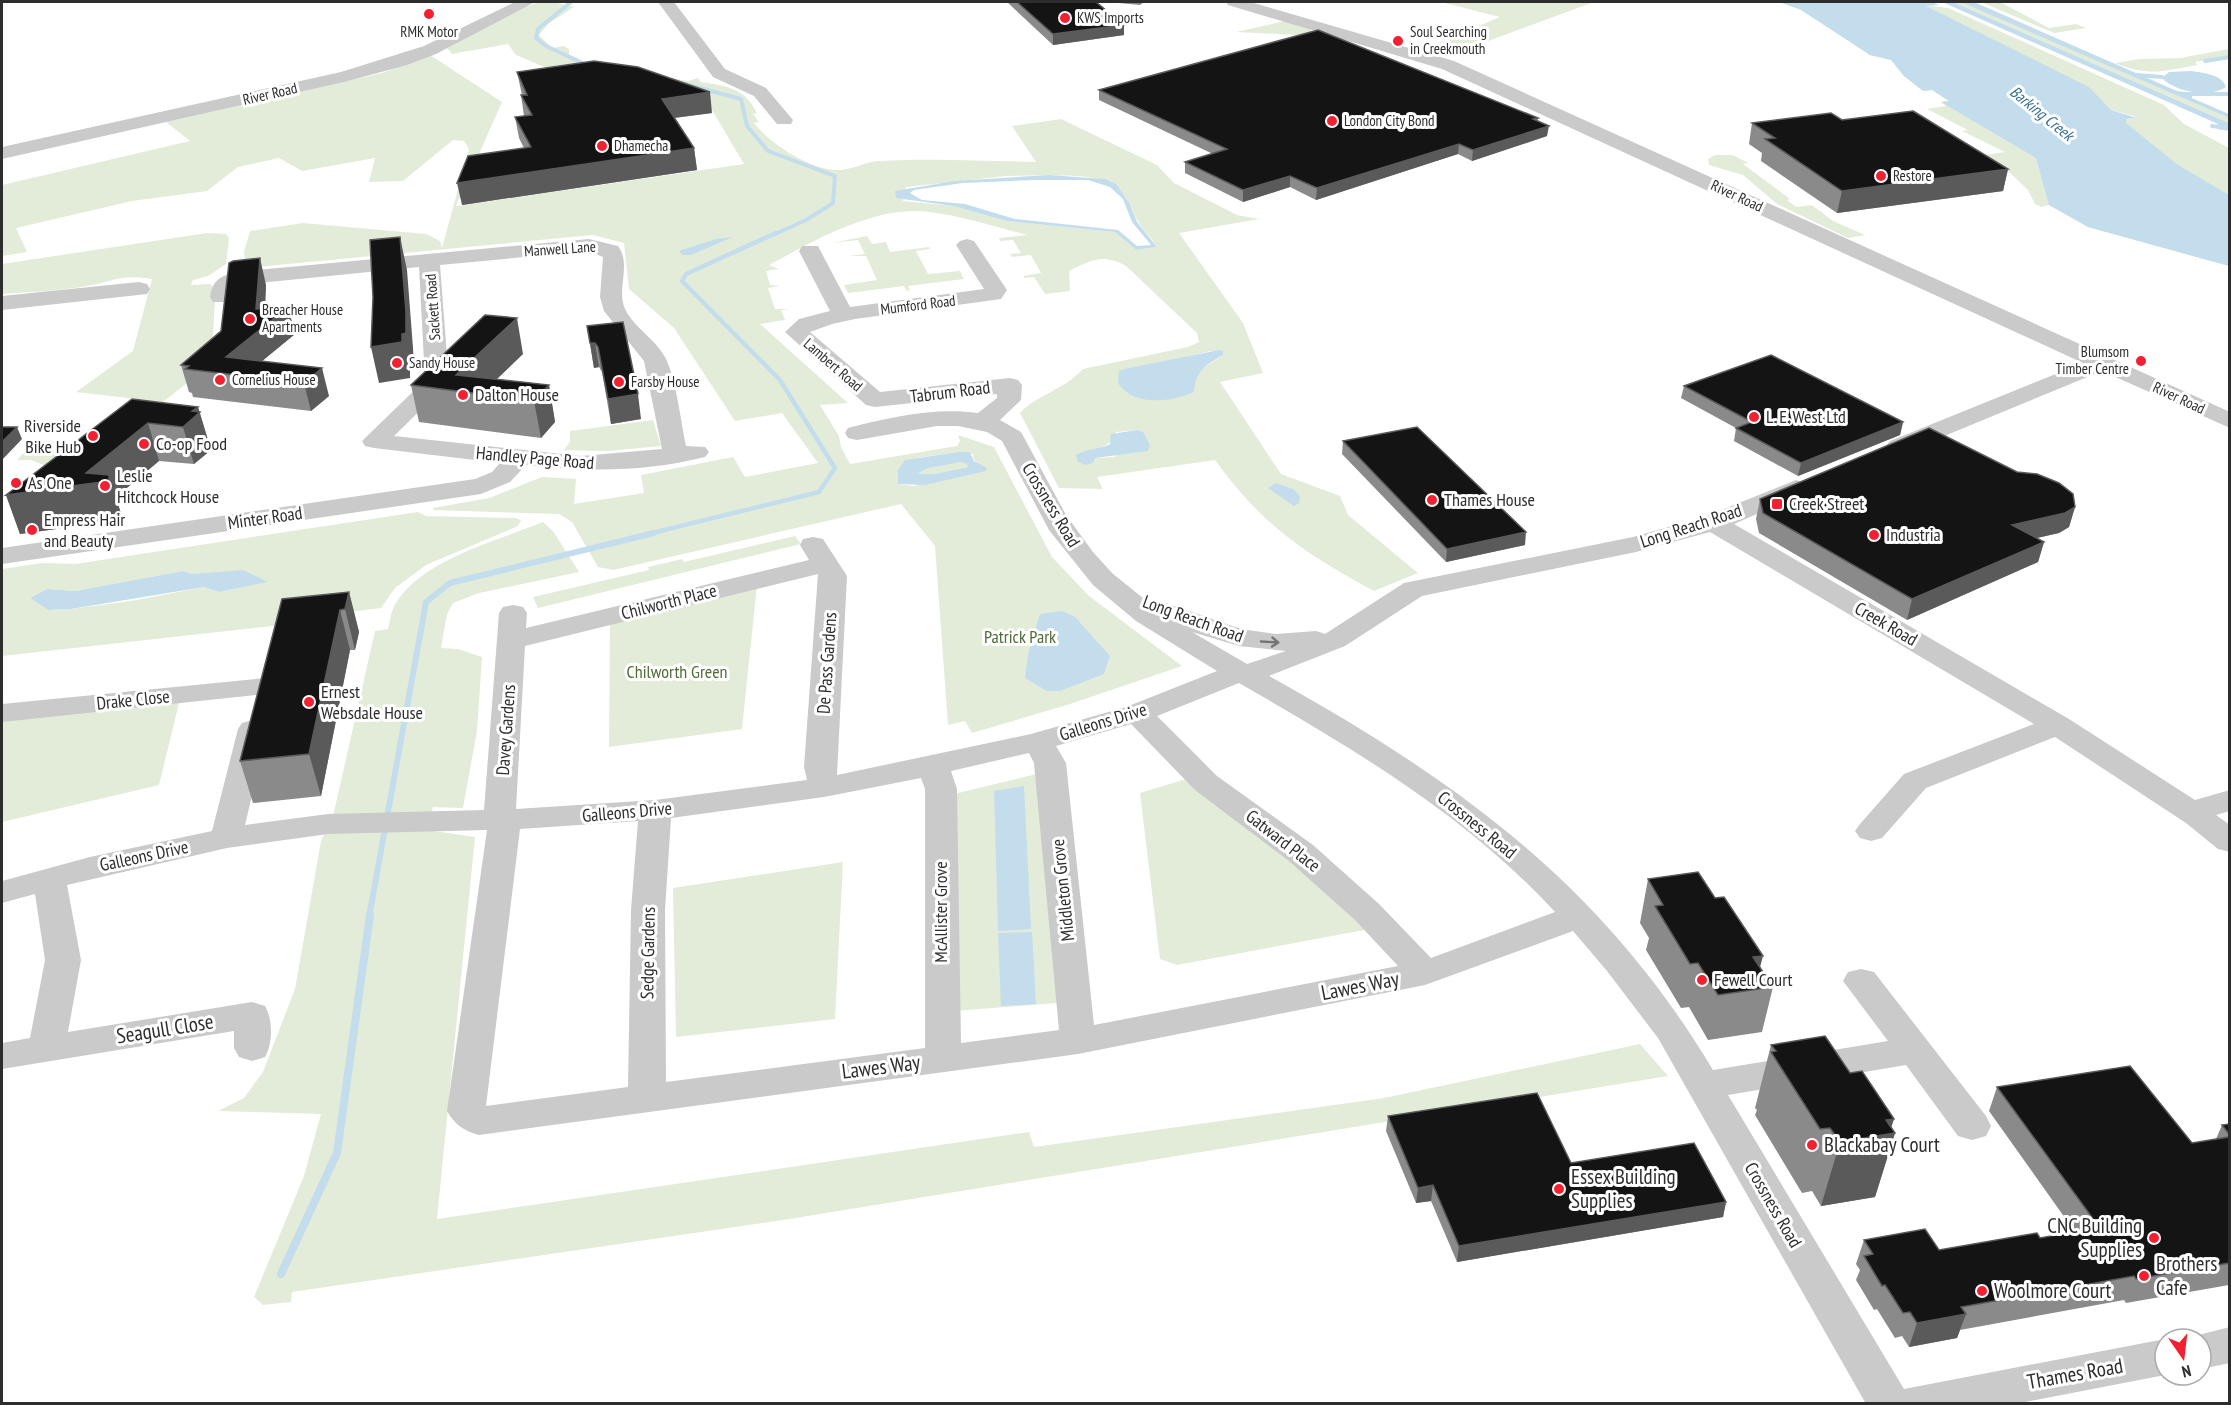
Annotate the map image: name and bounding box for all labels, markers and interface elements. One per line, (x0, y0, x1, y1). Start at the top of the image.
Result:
marker: RMK Motor (422, 7, 436, 21)
place label: KWS Imports (1077, 8, 1144, 27)
marker: KWS Imports (1058, 11, 1072, 25)
place label: RMK Motor (400, 22, 459, 41)
place label: Soul Searching in Creekmouth (1410, 22, 1487, 58)
marker: Soul Searching in Creekmouth (1391, 34, 1405, 48)
street label: River Road (241, 78, 299, 109)
water label: Barking Creek (2006, 81, 2079, 146)
place label: London City Bond (1344, 111, 1435, 130)
marker: London City Bond (1325, 114, 1339, 128)
place label: Dhamecha (614, 136, 668, 155)
marker: Dhamecha (595, 139, 609, 153)
place label: Restore (1893, 166, 1932, 185)
marker: Restore (1874, 169, 1888, 183)
street label: River Road (1708, 175, 1766, 216)
street label: Manwell Lane (523, 237, 597, 260)
street label: Sackett Road (421, 273, 444, 341)
street label: Mumford Road (879, 290, 957, 319)
place label: Breacher House Apartments (262, 300, 343, 336)
marker: Breacher House Apartments (243, 312, 257, 326)
street label: Lambert Road (800, 334, 867, 395)
place label: Blumsom Timber Centre (2056, 342, 2129, 378)
place label: Sandy House (409, 353, 475, 372)
marker: Blumsom Timber Centre (2134, 354, 2148, 368)
marker: Sandy House (390, 356, 404, 370)
place label: Cornelius House (232, 370, 316, 389)
place label: Farsby House (631, 372, 699, 391)
marker: Cornelius House (213, 373, 227, 387)
marker: Farsby House (612, 375, 626, 389)
street label: Tabrum Road (909, 375, 991, 408)
street label: River Road (2150, 377, 2208, 418)
place label: Dalton House (475, 383, 559, 406)
marker: Dalton House (456, 388, 470, 402)
place label: L. E. West Ltd (1766, 405, 1846, 428)
marker: L. E. West Ltd (1747, 410, 1761, 424)
place label: Riverside Bike Hub (24, 414, 81, 458)
marker: Riverside Bike Hub (86, 429, 100, 443)
place label: Co-op Food (156, 432, 227, 455)
marker: Co-op Food (137, 437, 151, 451)
street label: Handley Page Road (475, 441, 595, 474)
street label: Crossness Road (1017, 458, 1086, 551)
place label: Leslie Hitchcock House (117, 464, 219, 508)
place label: As One (28, 471, 72, 494)
marker: As One (9, 476, 23, 490)
marker: Leslie Hitchcock House (98, 479, 112, 493)
place label: Thames House (1444, 488, 1535, 511)
place label: Creek Street (1789, 492, 1864, 515)
marker: Thames House (1425, 493, 1439, 507)
marker: Creek Street (1770, 497, 1784, 511)
street label: Long Reach Road (1637, 498, 1745, 553)
street label: Minter Road (226, 501, 304, 534)
place label: Empress Hair and Beauty (44, 508, 125, 552)
marker: Empress Hair and Beauty (25, 523, 39, 537)
place label: Industria (1886, 523, 1941, 546)
marker: Industria (1867, 528, 1881, 542)
street label: Chilworth Place (619, 579, 719, 624)
street label: Long Reach Road (1140, 590, 1247, 647)
street label: Creek Road (1851, 596, 1922, 651)
street label: De Pass Gardens (811, 611, 842, 715)
park label: Patrick Park (984, 625, 1056, 648)
one-way arrow (1259, 637, 1279, 648)
park label: Chilworth Green (627, 660, 727, 683)
place label: Ernest Websdale House (321, 680, 423, 724)
street label: Drake Close (95, 684, 171, 715)
street label: Davey Gardens (491, 684, 520, 776)
marker: Ernest Websdale House (302, 695, 316, 709)
street label: Galleons Drive (1056, 697, 1149, 746)
street label: Crossness Road (1433, 786, 1521, 863)
street label: Galleons Drive (581, 796, 673, 827)
street label: Gatward Place (1241, 804, 1325, 877)
street label: Galleons Drive (97, 835, 190, 876)
street label: Middleton Grove (1046, 838, 1079, 942)
street label: McAllister Grove (929, 861, 952, 963)
street label: Sedge Gardens (635, 907, 660, 999)
street label: Lawes Way (1319, 965, 1401, 1006)
place label: Fewell Court (1714, 968, 1793, 991)
marker: Fewell Court (1695, 973, 1709, 987)
street label: Seagull Close (114, 1008, 215, 1049)
street label: Lawes Way (840, 1048, 922, 1085)
place label: Blackabay Court (1824, 1131, 1940, 1158)
marker: Blackabay Court (1805, 1138, 1819, 1152)
street label: Crossness Road (1740, 1158, 1807, 1252)
place label: Essex Building Supplies (1571, 1163, 1676, 1214)
marker: Essex Building Supplies (1552, 1182, 1566, 1196)
place label: CNC Building Supplies (2047, 1212, 2142, 1263)
marker: CNC Building Supplies (2147, 1231, 2161, 1245)
place label: Brothers Cafe (2156, 1250, 2217, 1301)
marker: Brothers Cafe (2137, 1269, 2151, 1283)
place label: Woolmore Court (1994, 1277, 2111, 1304)
marker: Woolmore Court (1975, 1284, 1989, 1298)
north arrow (2153, 1327, 2213, 1387)
street label: Thames Road (2025, 1352, 2125, 1395)
text: N (2180, 1361, 2193, 1382)

